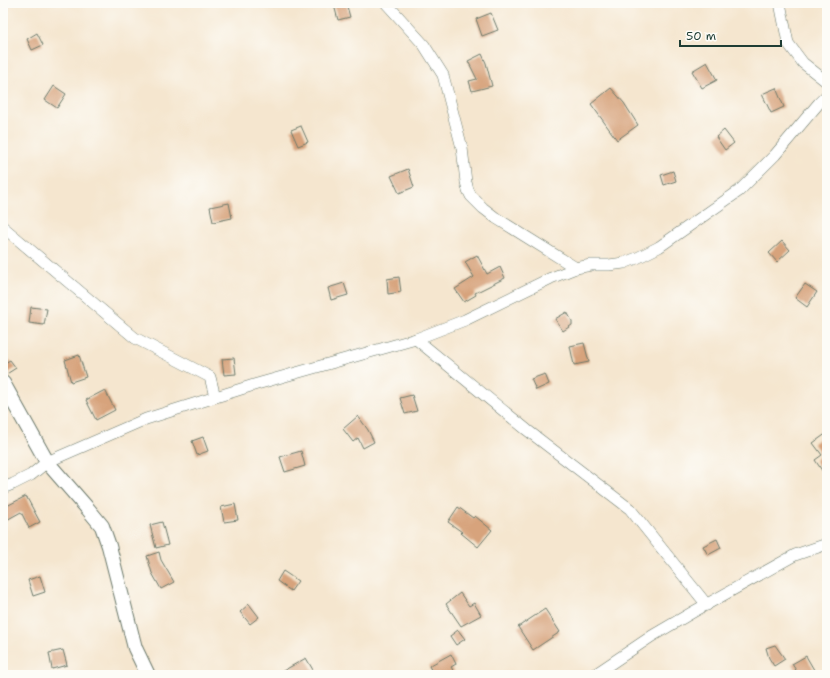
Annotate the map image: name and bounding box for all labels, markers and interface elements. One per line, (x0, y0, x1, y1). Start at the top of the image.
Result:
scale bar (680, 22, 781, 48)
text: 50 m (686, 28, 716, 44)

